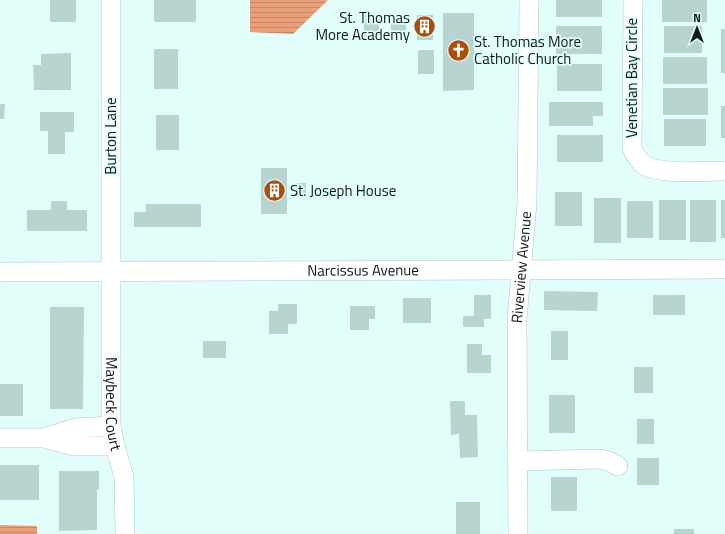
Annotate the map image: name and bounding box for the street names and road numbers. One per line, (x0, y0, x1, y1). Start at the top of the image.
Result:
street label: Venetian Bay Circle (620, 18, 643, 138)
street label: Burton Lane (99, 97, 122, 175)
street label: Riverview Avenue (505, 210, 537, 324)
street label: Narcissus Avenue (307, 258, 419, 282)
street label: Maybeck Court (100, 357, 128, 454)

